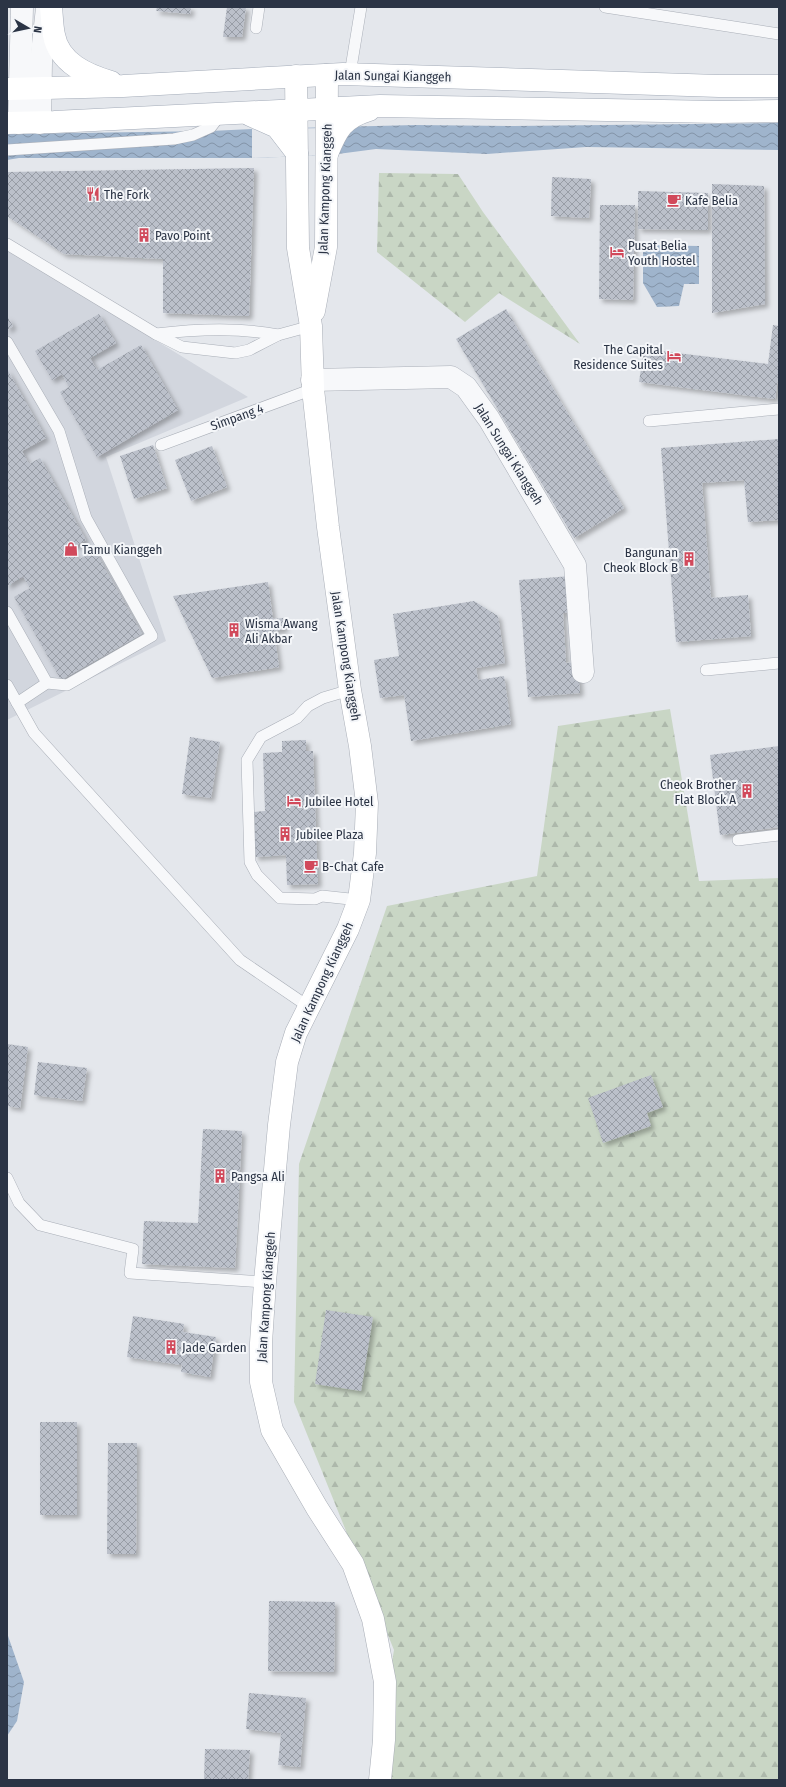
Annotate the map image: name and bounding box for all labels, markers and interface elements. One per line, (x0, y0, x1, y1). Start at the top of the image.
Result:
north arrow (8, 8, 48, 48)
text: N (30, 25, 44, 34)
street label: Jalan Sungai Kianggeh (334, 67, 452, 85)
street label: Jalan Kampong Kianggeh (315, 123, 335, 255)
restaurant icon: The Fork (85, 186, 101, 202)
place label: The Fork (104, 187, 150, 202)
cafe icon: Kafe Belia (666, 192, 682, 208)
place label: Kafe Belia (685, 193, 738, 208)
building icon: Pavo Point (136, 227, 152, 243)
place label: Pavo Point (155, 228, 211, 243)
place label: Pusat Belia Youth Hostel (628, 238, 696, 268)
hotel icon: Pusat Belia Youth Hostel (609, 244, 625, 260)
place label: The Capital Residence Suites (573, 342, 664, 372)
hotel icon: The Capital Residence Suites (666, 348, 682, 364)
street label: Simpang 4 (208, 401, 266, 433)
street label: Jalan Sungai Kianggeh (472, 401, 546, 507)
shop icon: Tamu Kianggeh (63, 541, 79, 557)
place label: Tamu Kianggeh (82, 542, 162, 557)
place label: Bangunan Cheok Block B (603, 545, 678, 575)
building icon: Bangunan Cheok Block B (681, 551, 697, 567)
street label: Jalan Kampong Kianggeh (328, 590, 364, 722)
place label: Wisma Awang Ali Akbar (245, 616, 318, 646)
building icon: Wisma Awang Ali Akbar (226, 622, 242, 638)
place label: Cheok Brother Flat Block A (660, 777, 736, 807)
building icon: Cheok Brother Flat Block A (739, 783, 755, 799)
hotel icon: Jubilee Hotel (286, 793, 302, 809)
place label: Jubilee Hotel (305, 794, 374, 809)
building icon: Jubilee Plaza (277, 826, 293, 842)
place label: Jubilee Plaza (296, 827, 364, 842)
cafe icon: B-Chat Cafe (303, 858, 319, 874)
place label: B-Chat Cafe (322, 859, 384, 874)
street label: Jalan Kampong Kianggeh (288, 919, 356, 1045)
building icon: Pangsa Ali (212, 1168, 228, 1184)
place label: Pangsa Ali (231, 1169, 285, 1184)
street label: Jalan Kampong Kianggeh (254, 1231, 278, 1363)
building icon: Jade Garden (163, 1339, 179, 1355)
place label: Jade Garden (182, 1340, 247, 1355)

